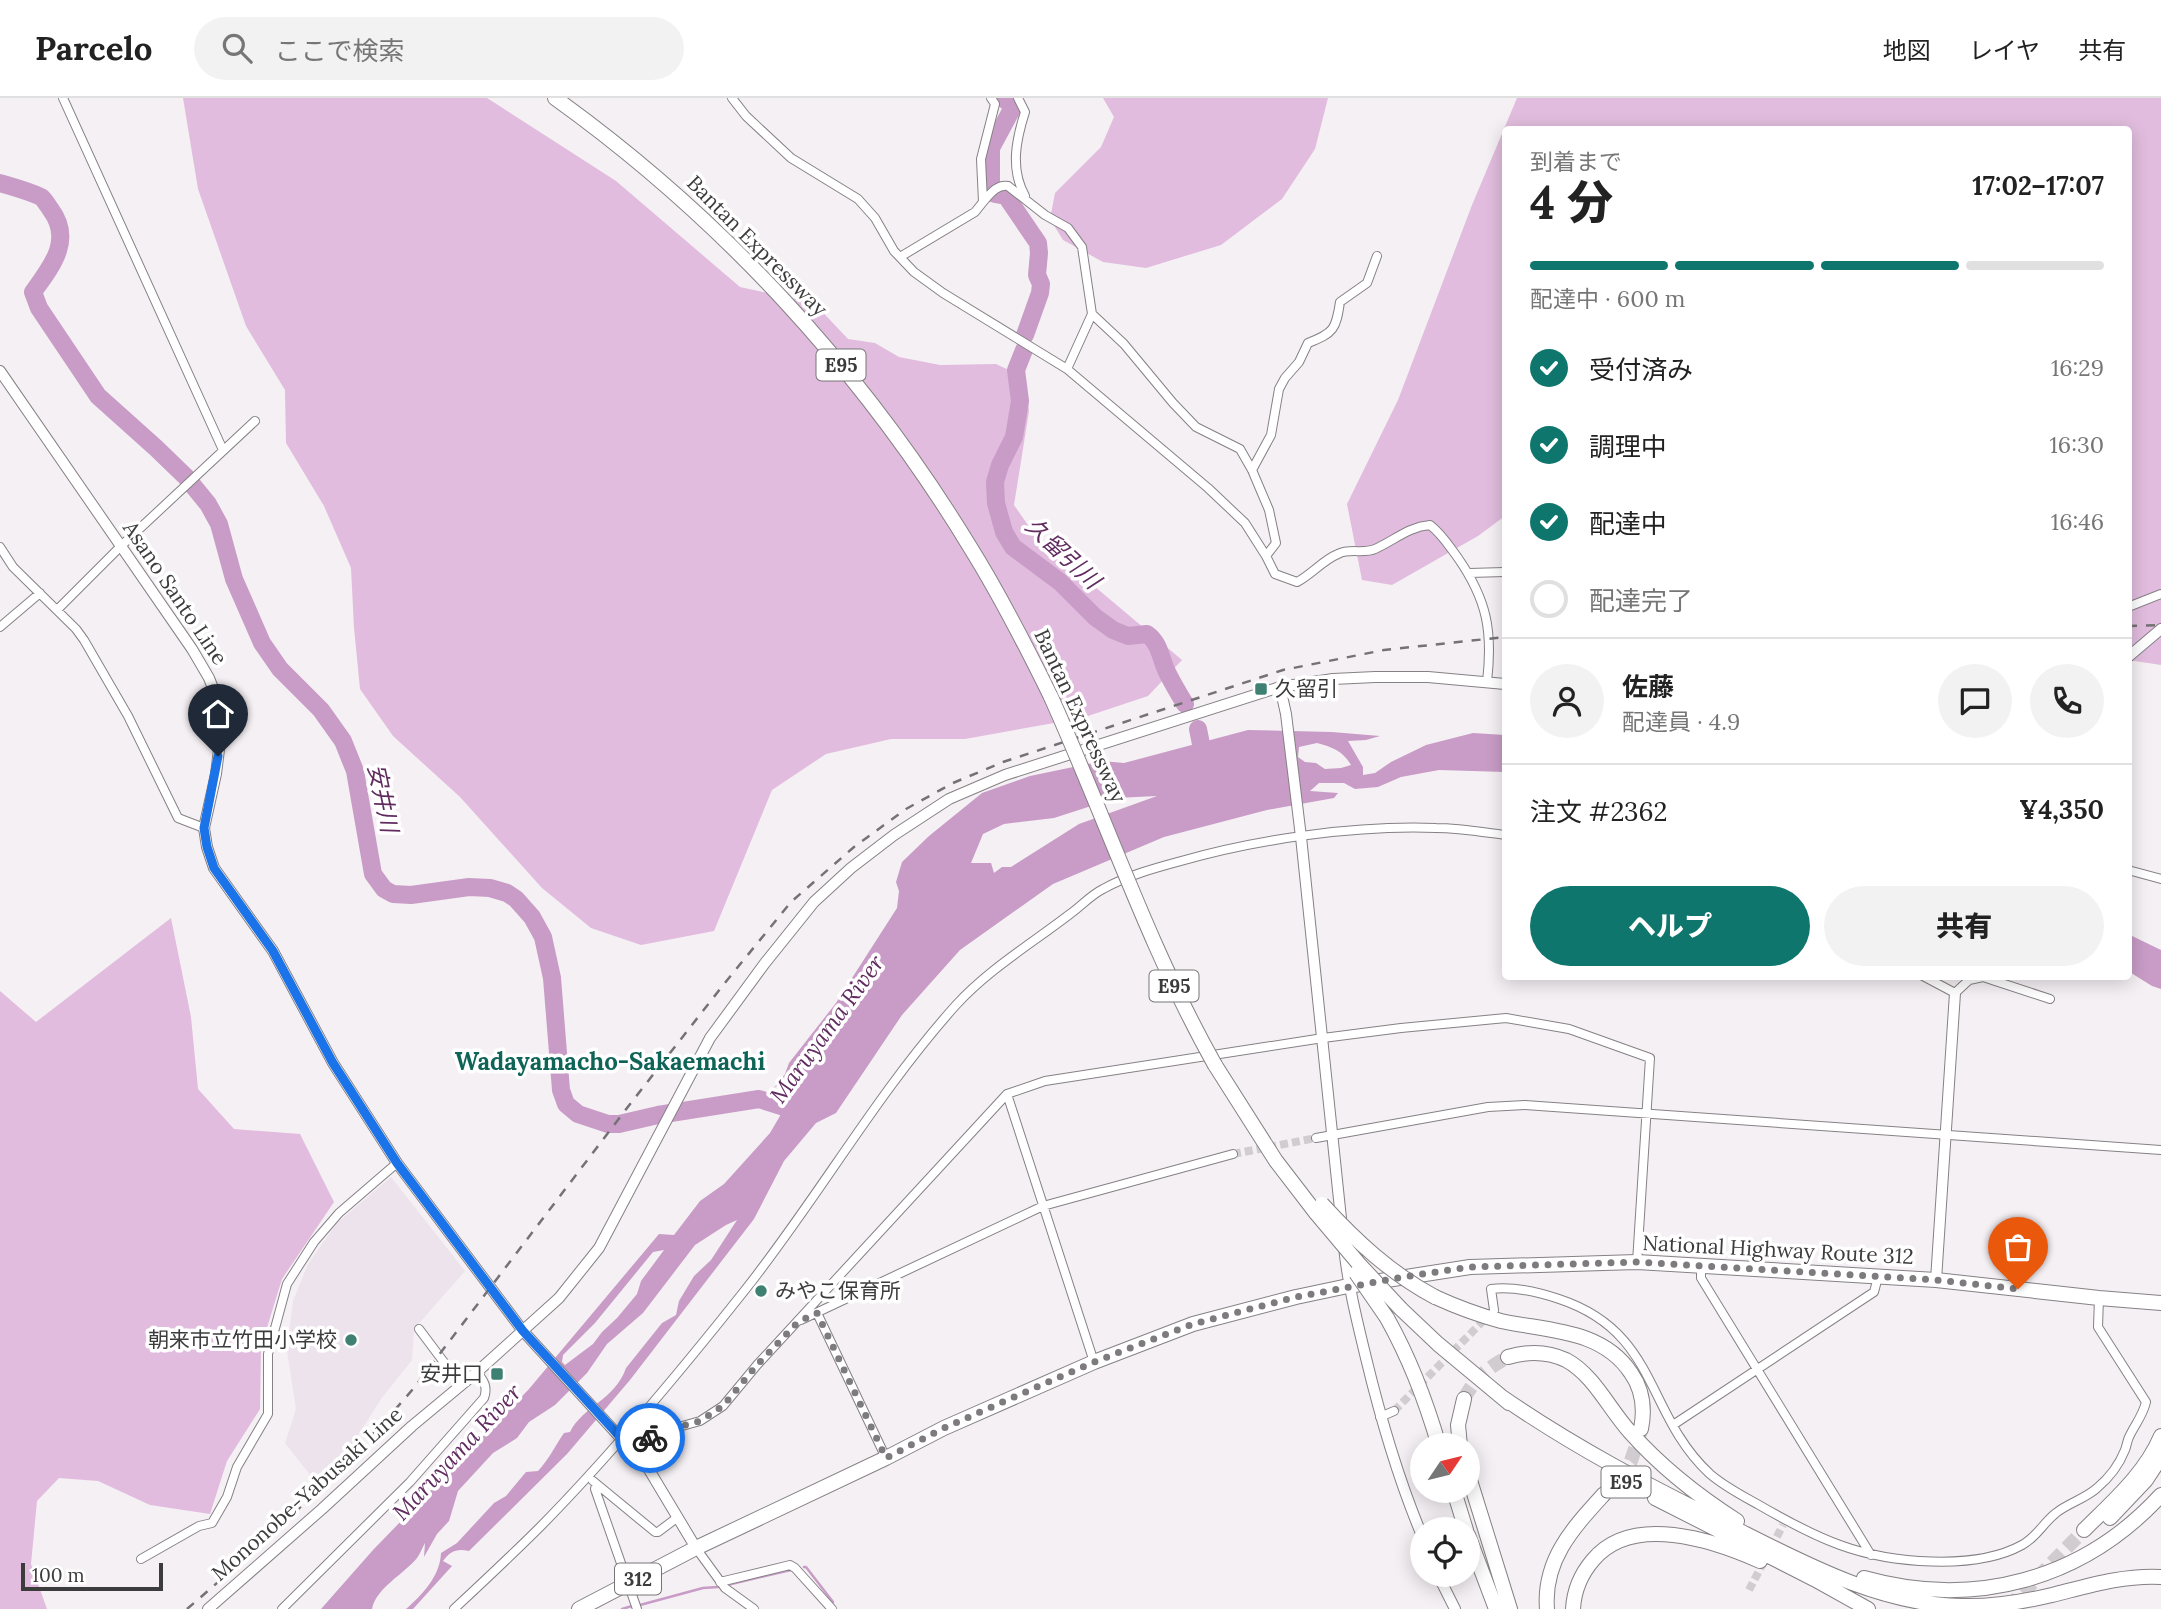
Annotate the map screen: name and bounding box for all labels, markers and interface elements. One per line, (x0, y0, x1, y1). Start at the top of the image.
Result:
search box (194, 17, 684, 80)
text: Parcelo (35, 27, 152, 69)
icon: search (218, 29, 256, 67)
text: ここで検索 (274, 34, 404, 67)
text: 地図 (1883, 35, 1931, 66)
text: レイヤ (1969, 35, 2040, 66)
text: 共有 (2078, 35, 2126, 66)
text: 到着まで (1530, 147, 1622, 176)
street label: Bantan Expressway (681, 169, 834, 322)
text: 17:02–17:07 (1972, 169, 2104, 202)
text: 4 分 (1530, 173, 1613, 232)
text: 配達中 · 600 m (1530, 284, 1685, 313)
icon: check (1530, 349, 1568, 387)
road number: E95 (816, 350, 866, 380)
text: 受付済み (1589, 353, 1693, 386)
text: 16:29 (2051, 353, 2104, 382)
icon: check (1530, 426, 1568, 464)
text: 調理中 (1589, 430, 1667, 463)
text: 16:30 (2049, 430, 2104, 459)
icon: check (1530, 503, 1568, 541)
text: 配達中 (1589, 507, 1667, 540)
text: 16:46 (2051, 507, 2104, 536)
water label: 久留引川 (1020, 511, 1109, 597)
street label: Asano Santo Line (117, 515, 233, 670)
text: 配達完了 (1589, 584, 1693, 617)
street label: Bantan Expressway (1028, 625, 1133, 807)
button: person (1530, 664, 1604, 738)
button: chat (1938, 664, 2012, 738)
button: phone (2030, 664, 2104, 738)
text: 佐藤 (1622, 670, 1674, 703)
place label: 久留引 (1275, 675, 1338, 702)
marker: 久留引 (1253, 681, 1269, 697)
pin (188, 684, 248, 756)
icon: home (199, 695, 237, 733)
text: 配達員 · 4.9 (1622, 707, 1740, 736)
water label: 安井川 (362, 761, 405, 838)
text: ¥4,350 (2019, 793, 2104, 826)
text: 注文 #2362 (1530, 795, 1667, 828)
button: ヘルプ (1530, 886, 1810, 966)
button: 共有 (1824, 886, 2104, 966)
water label: Maruyama River (763, 948, 890, 1108)
road number: E95 (1150, 971, 1198, 1002)
district label: Wadayamacho-Sakaemachi (455, 1046, 765, 1077)
pin (1988, 1217, 2048, 1289)
icon: bag (1999, 1228, 2037, 1266)
street label: National Highway Route 312 (1642, 1229, 1914, 1270)
place label: みやこ保育所 (775, 1277, 901, 1304)
marker: みやこ保育所 (753, 1283, 769, 1299)
place label: 朝来市立竹田小学校 (148, 1326, 337, 1353)
marker: 朝来市立竹田小学校 (343, 1332, 359, 1348)
place label: 安井口 (420, 1360, 483, 1387)
marker: 安井口 (489, 1366, 505, 1382)
water label: Maruyama River (386, 1377, 528, 1526)
street label: Mononobe-Yabusaki Line (206, 1401, 408, 1586)
courier (615, 1403, 685, 1473)
icon: bike (631, 1419, 669, 1457)
north arrow (1410, 1433, 1480, 1503)
map controls (1410, 1433, 1480, 1587)
road number: E95 (1602, 1466, 1650, 1498)
button: locate (1410, 1517, 1480, 1587)
scale bar (21, 1560, 163, 1592)
text: 100 m (32, 1563, 85, 1587)
road number: 312 (615, 1564, 661, 1595)

